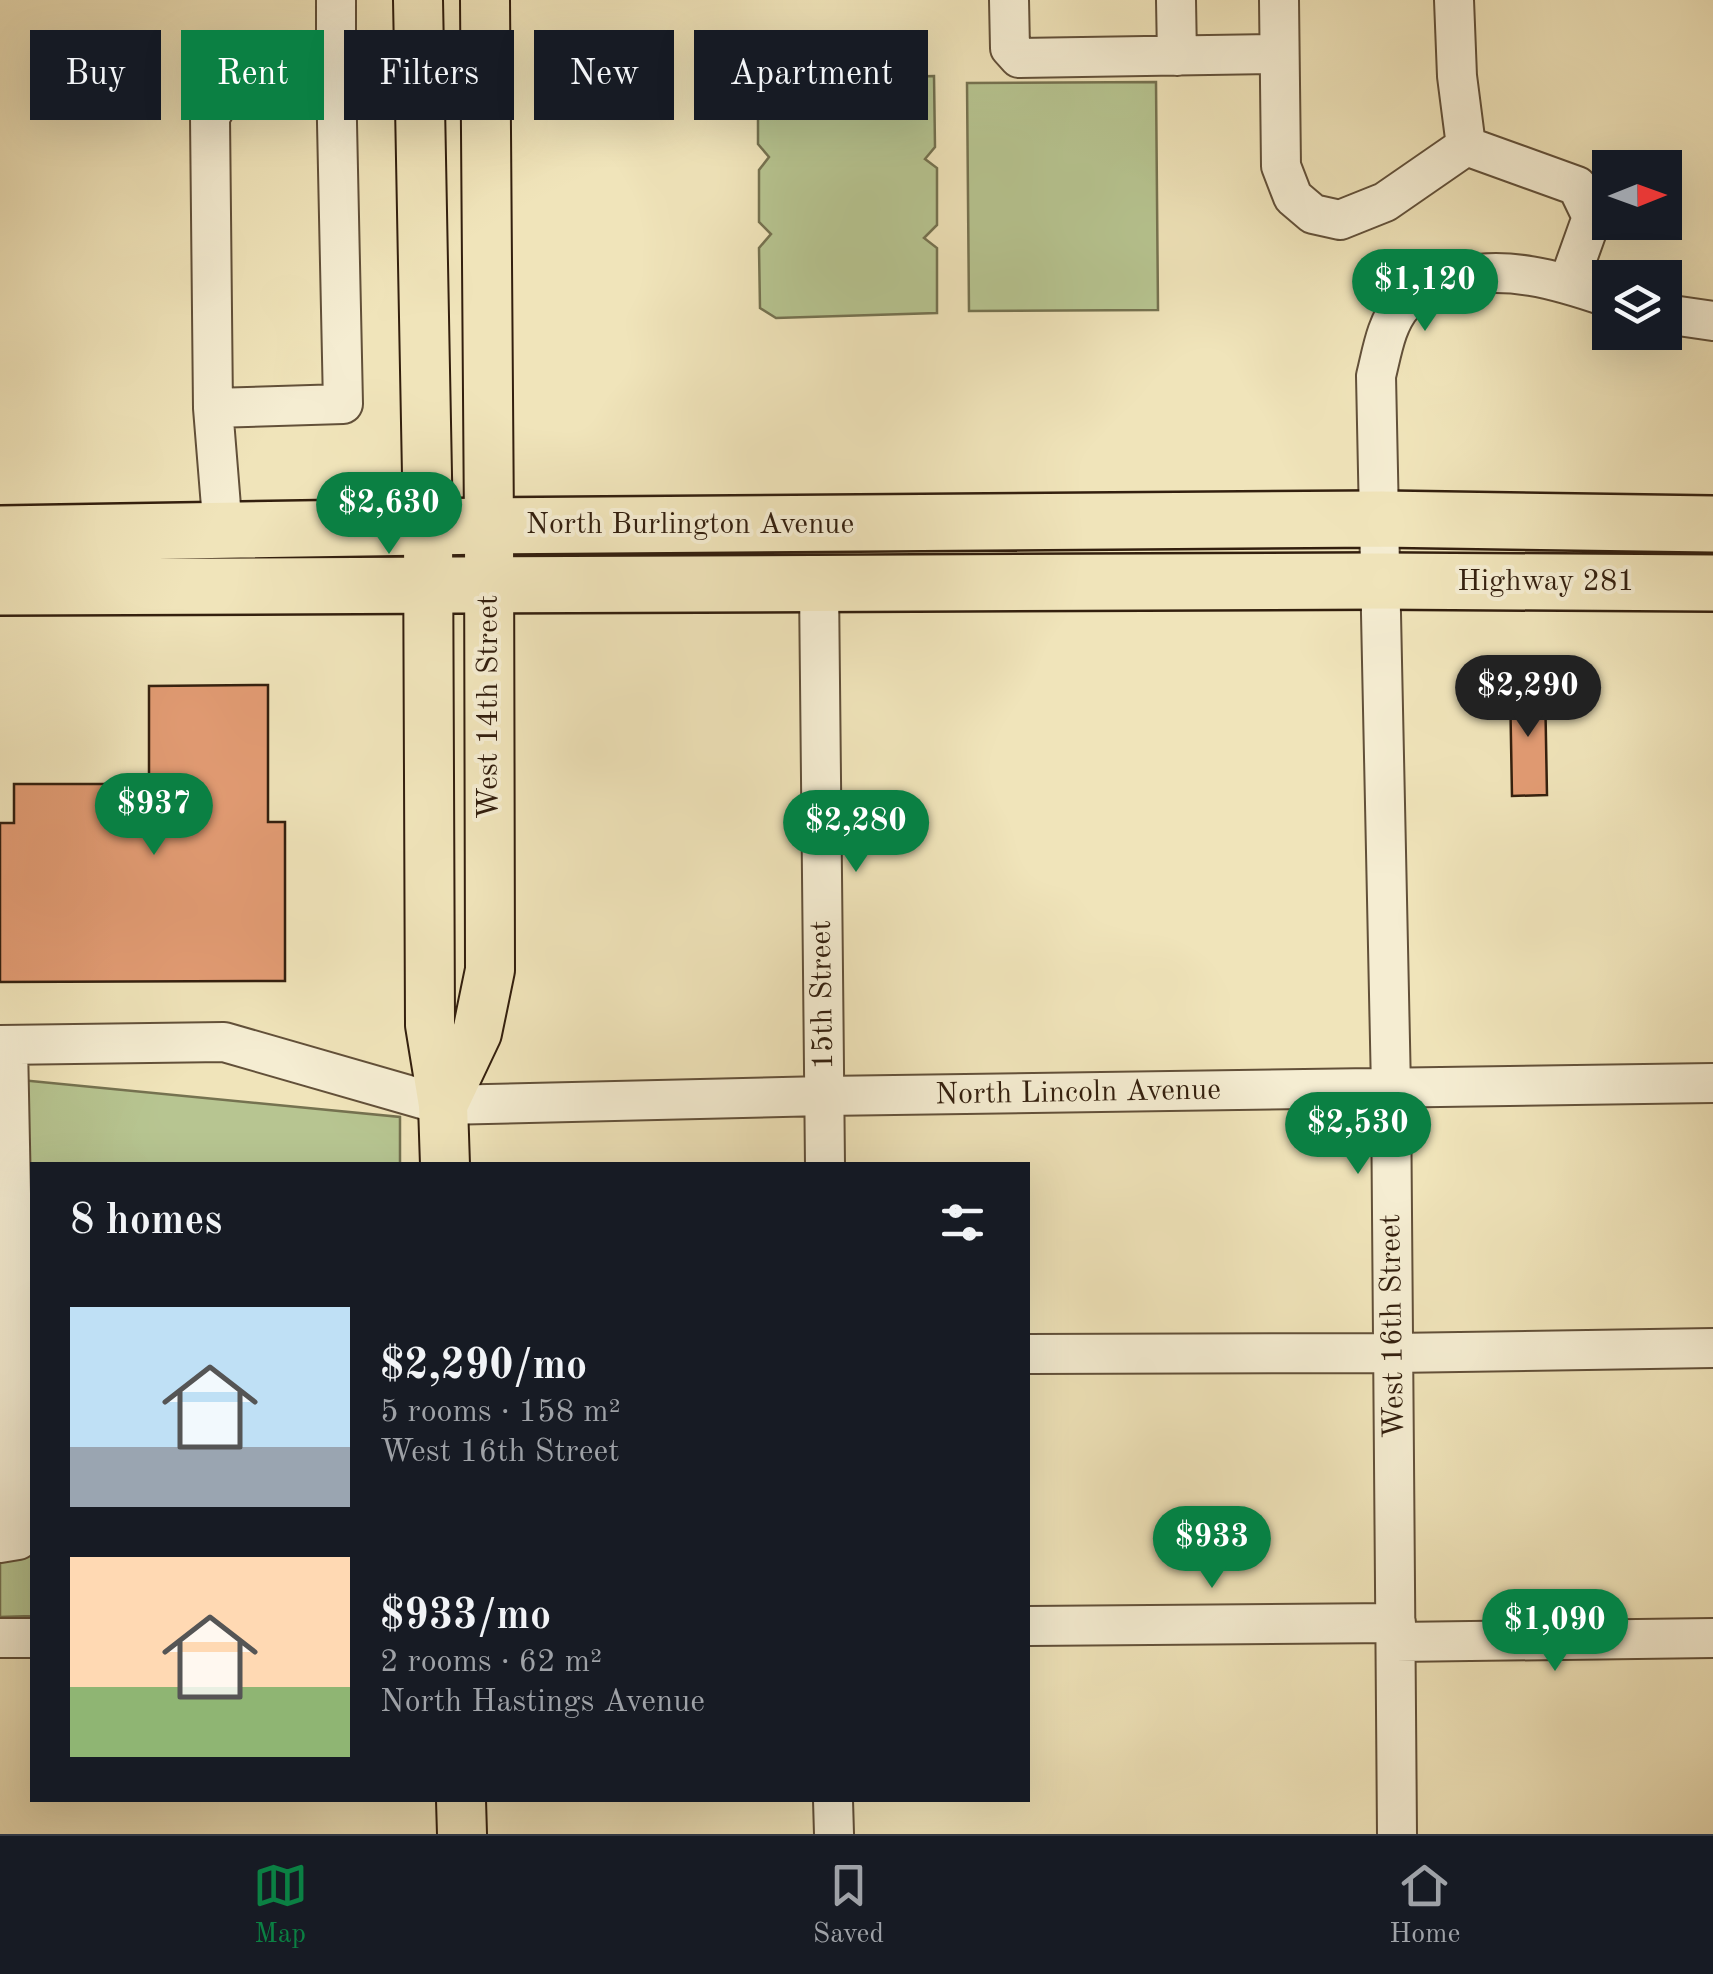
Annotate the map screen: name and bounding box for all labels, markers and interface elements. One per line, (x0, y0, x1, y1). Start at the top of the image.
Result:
chip: Buy (30, 30, 161, 120)
chip: Rent (181, 30, 324, 120)
chip: Filters (344, 30, 514, 120)
chip: New (534, 30, 674, 120)
chip: Apartment (694, 30, 928, 120)
north arrow (1592, 150, 1682, 240)
map controls (1592, 150, 1682, 350)
pin: $1,120 (1344, 249, 1506, 334)
button: layers (1592, 260, 1682, 350)
text: $1,120 (1374, 265, 1476, 297)
pin: $2,630 (308, 472, 470, 557)
text: $2,630 (338, 488, 440, 520)
street label: North Burlington Avenue (526, 510, 854, 540)
street label: Highway 281 (1457, 567, 1635, 597)
street label: West 14th Street (474, 595, 504, 819)
pin: $2,290 (1447, 655, 1609, 740)
text: $2,290 (1477, 671, 1579, 703)
pin: $937 (95, 773, 213, 858)
text: $937 (117, 789, 191, 821)
pin: $2,280 (775, 790, 937, 875)
text: $2,280 (805, 806, 907, 838)
street label: 15th Street (807, 920, 839, 1070)
street label: North Lincoln Avenue (935, 1076, 1221, 1110)
pin: $2,530 (1277, 1092, 1439, 1177)
text: $2,530 (1307, 1108, 1409, 1140)
icon: filters (935, 1195, 990, 1250)
text: 8 homes (70, 1201, 222, 1243)
street label: West 16th Street (1376, 1214, 1410, 1438)
text: $2,290/mo (380, 1346, 587, 1388)
icon: home (150, 1347, 270, 1467)
text: 5 rooms · 158 m² (380, 1397, 621, 1429)
text: West 16th Street (380, 1437, 619, 1469)
pin: $933 (1153, 1506, 1271, 1591)
text: $933 (1175, 1522, 1249, 1554)
pin: $1,090 (1474, 1589, 1636, 1674)
text: $933/mo (380, 1596, 551, 1638)
icon: home (150, 1597, 270, 1717)
text: $1,090 (1504, 1605, 1606, 1637)
text: 2 rooms · 62 m² (380, 1647, 602, 1679)
text: North Hastings Avenue (380, 1687, 705, 1719)
tab: Map (253, 1858, 308, 1953)
tab: Saved (813, 1858, 884, 1953)
tab: Home (1389, 1858, 1460, 1953)

